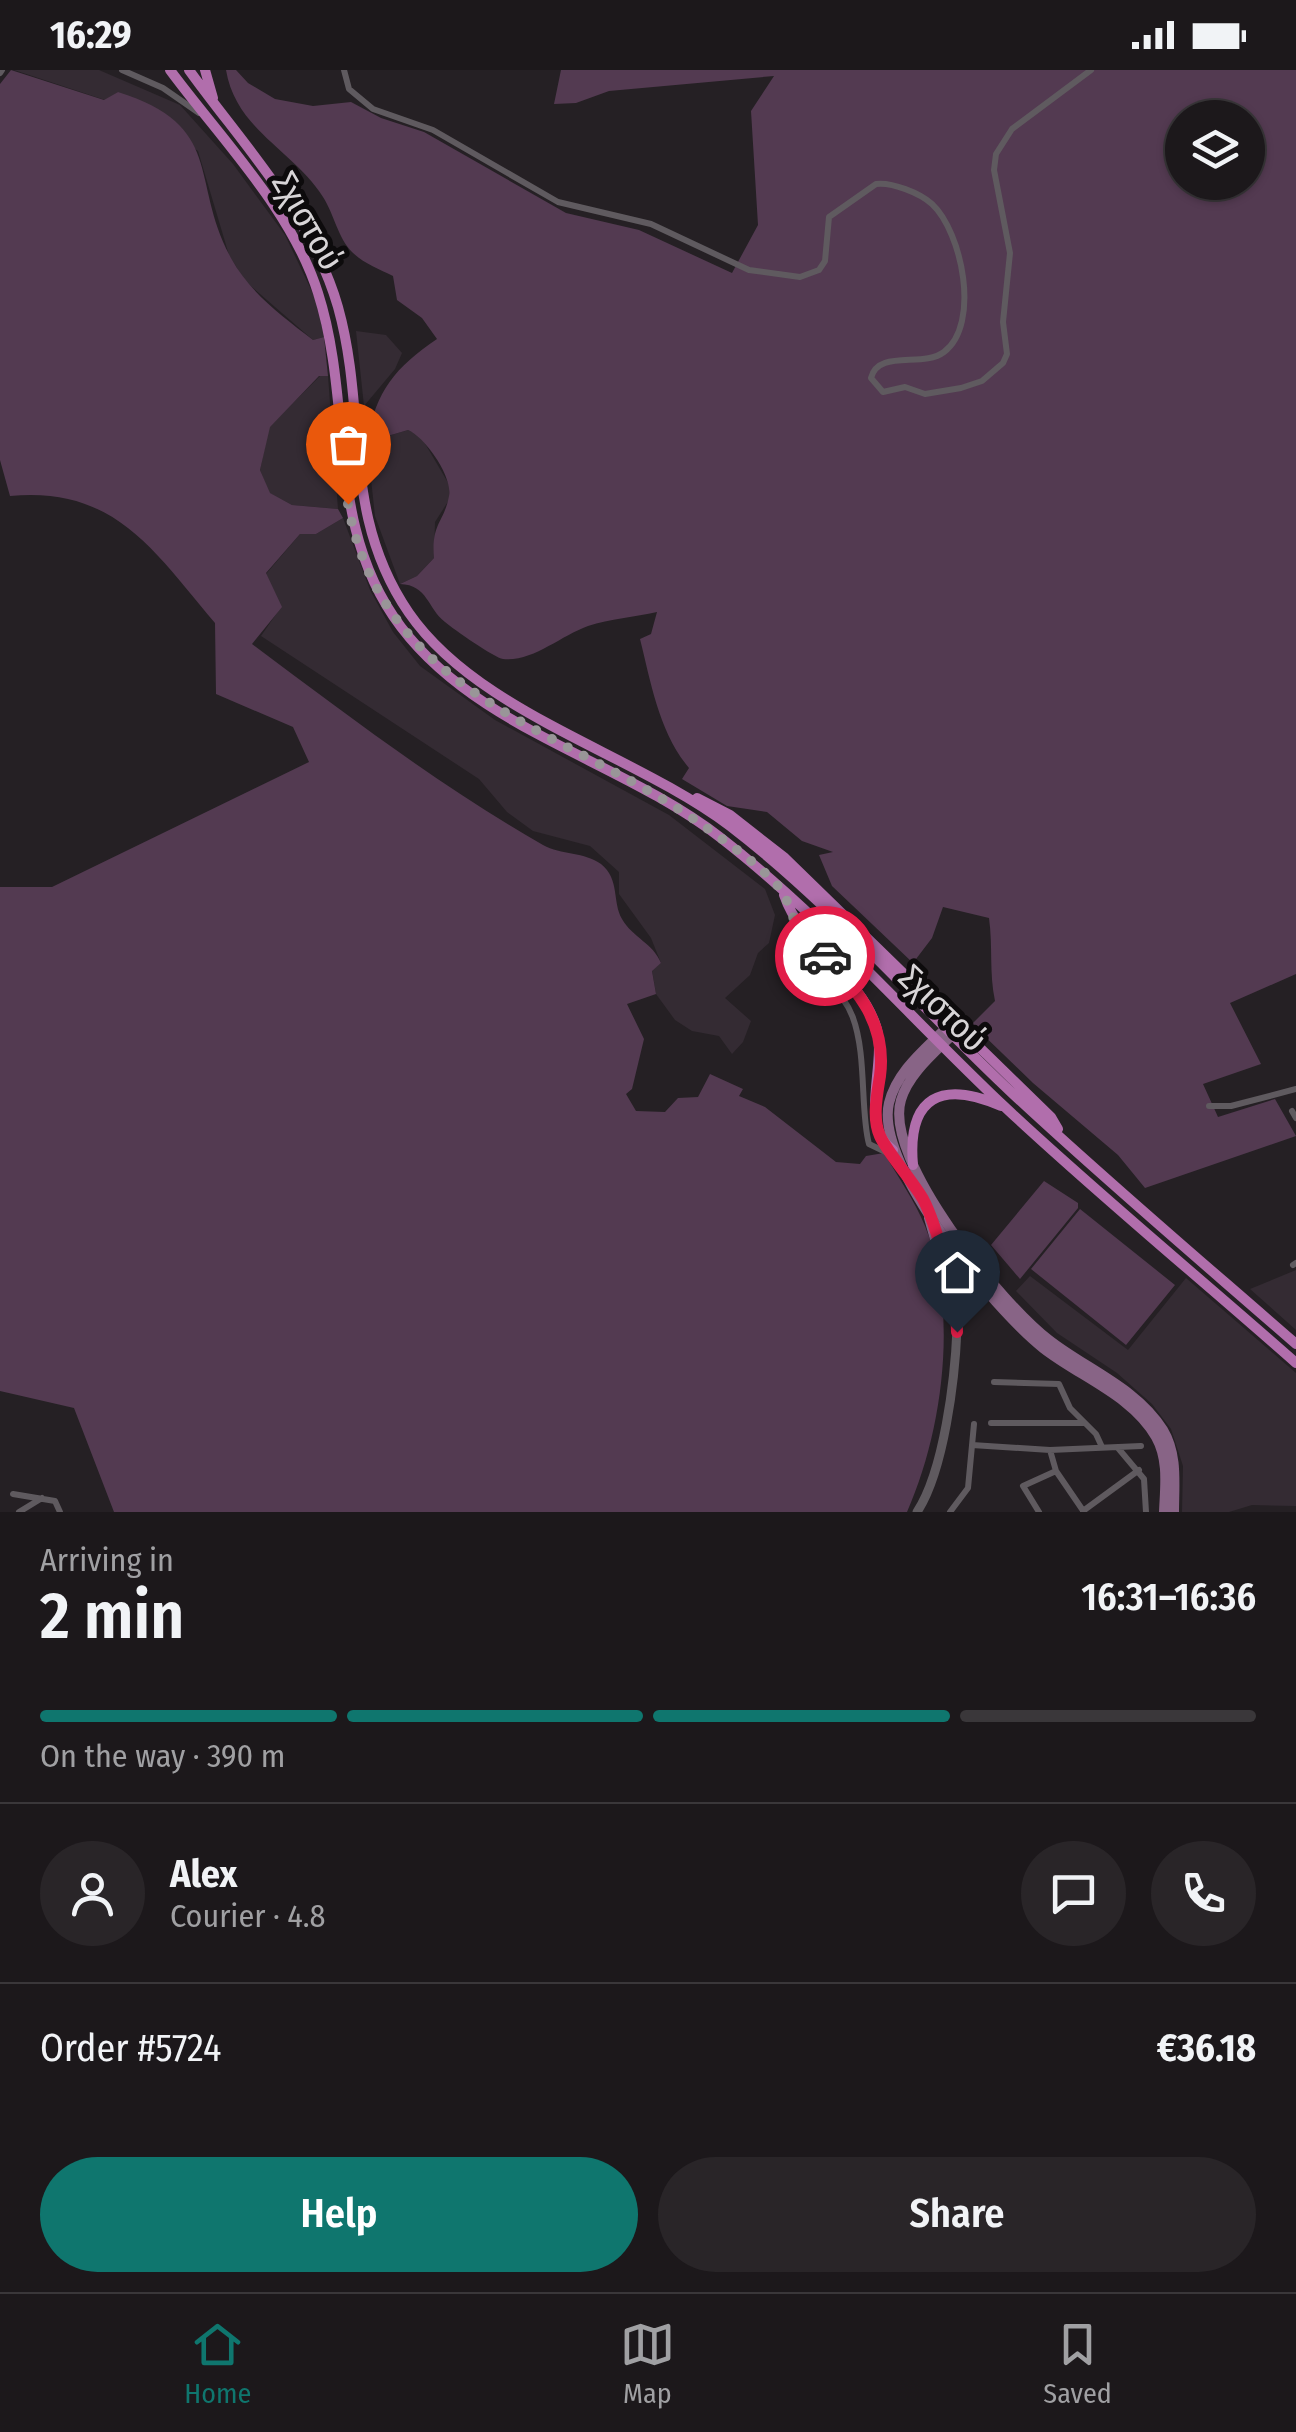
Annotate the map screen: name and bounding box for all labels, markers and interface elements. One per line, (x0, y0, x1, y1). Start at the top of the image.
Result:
text: 16:29 (50, 12, 132, 58)
map controls (1165, 100, 1265, 200)
button: layers (1165, 100, 1265, 200)
street label: Σχιστού (263, 164, 353, 278)
pin (306, 402, 391, 505)
icon: bag (321, 417, 376, 472)
courier (775, 906, 875, 1006)
icon: car (798, 929, 853, 984)
street label: Σχιστού (890, 956, 996, 1060)
pin (915, 1230, 1000, 1333)
icon: home (930, 1245, 985, 1300)
text: Arriving in (40, 1541, 174, 1579)
text: 16:31–16:36 (1081, 1574, 1256, 1620)
text: 2 min (40, 1577, 184, 1655)
text: On the way · 390 m (40, 1737, 285, 1775)
button: person (40, 1841, 145, 1946)
button: chat (1021, 1841, 1126, 1946)
button: phone (1151, 1841, 1256, 1946)
text: Alex (170, 1851, 237, 1897)
text: Courier · 4.8 (170, 1897, 326, 1935)
text: Order #5724 (40, 2025, 221, 2071)
text: €36.18 (1157, 2025, 1256, 2071)
button: Help (40, 2157, 638, 2272)
button: Share (658, 2157, 1256, 2272)
tab: Home (184, 2317, 251, 2410)
tab: Map (620, 2317, 675, 2410)
tab: Saved (1043, 2317, 1112, 2410)

